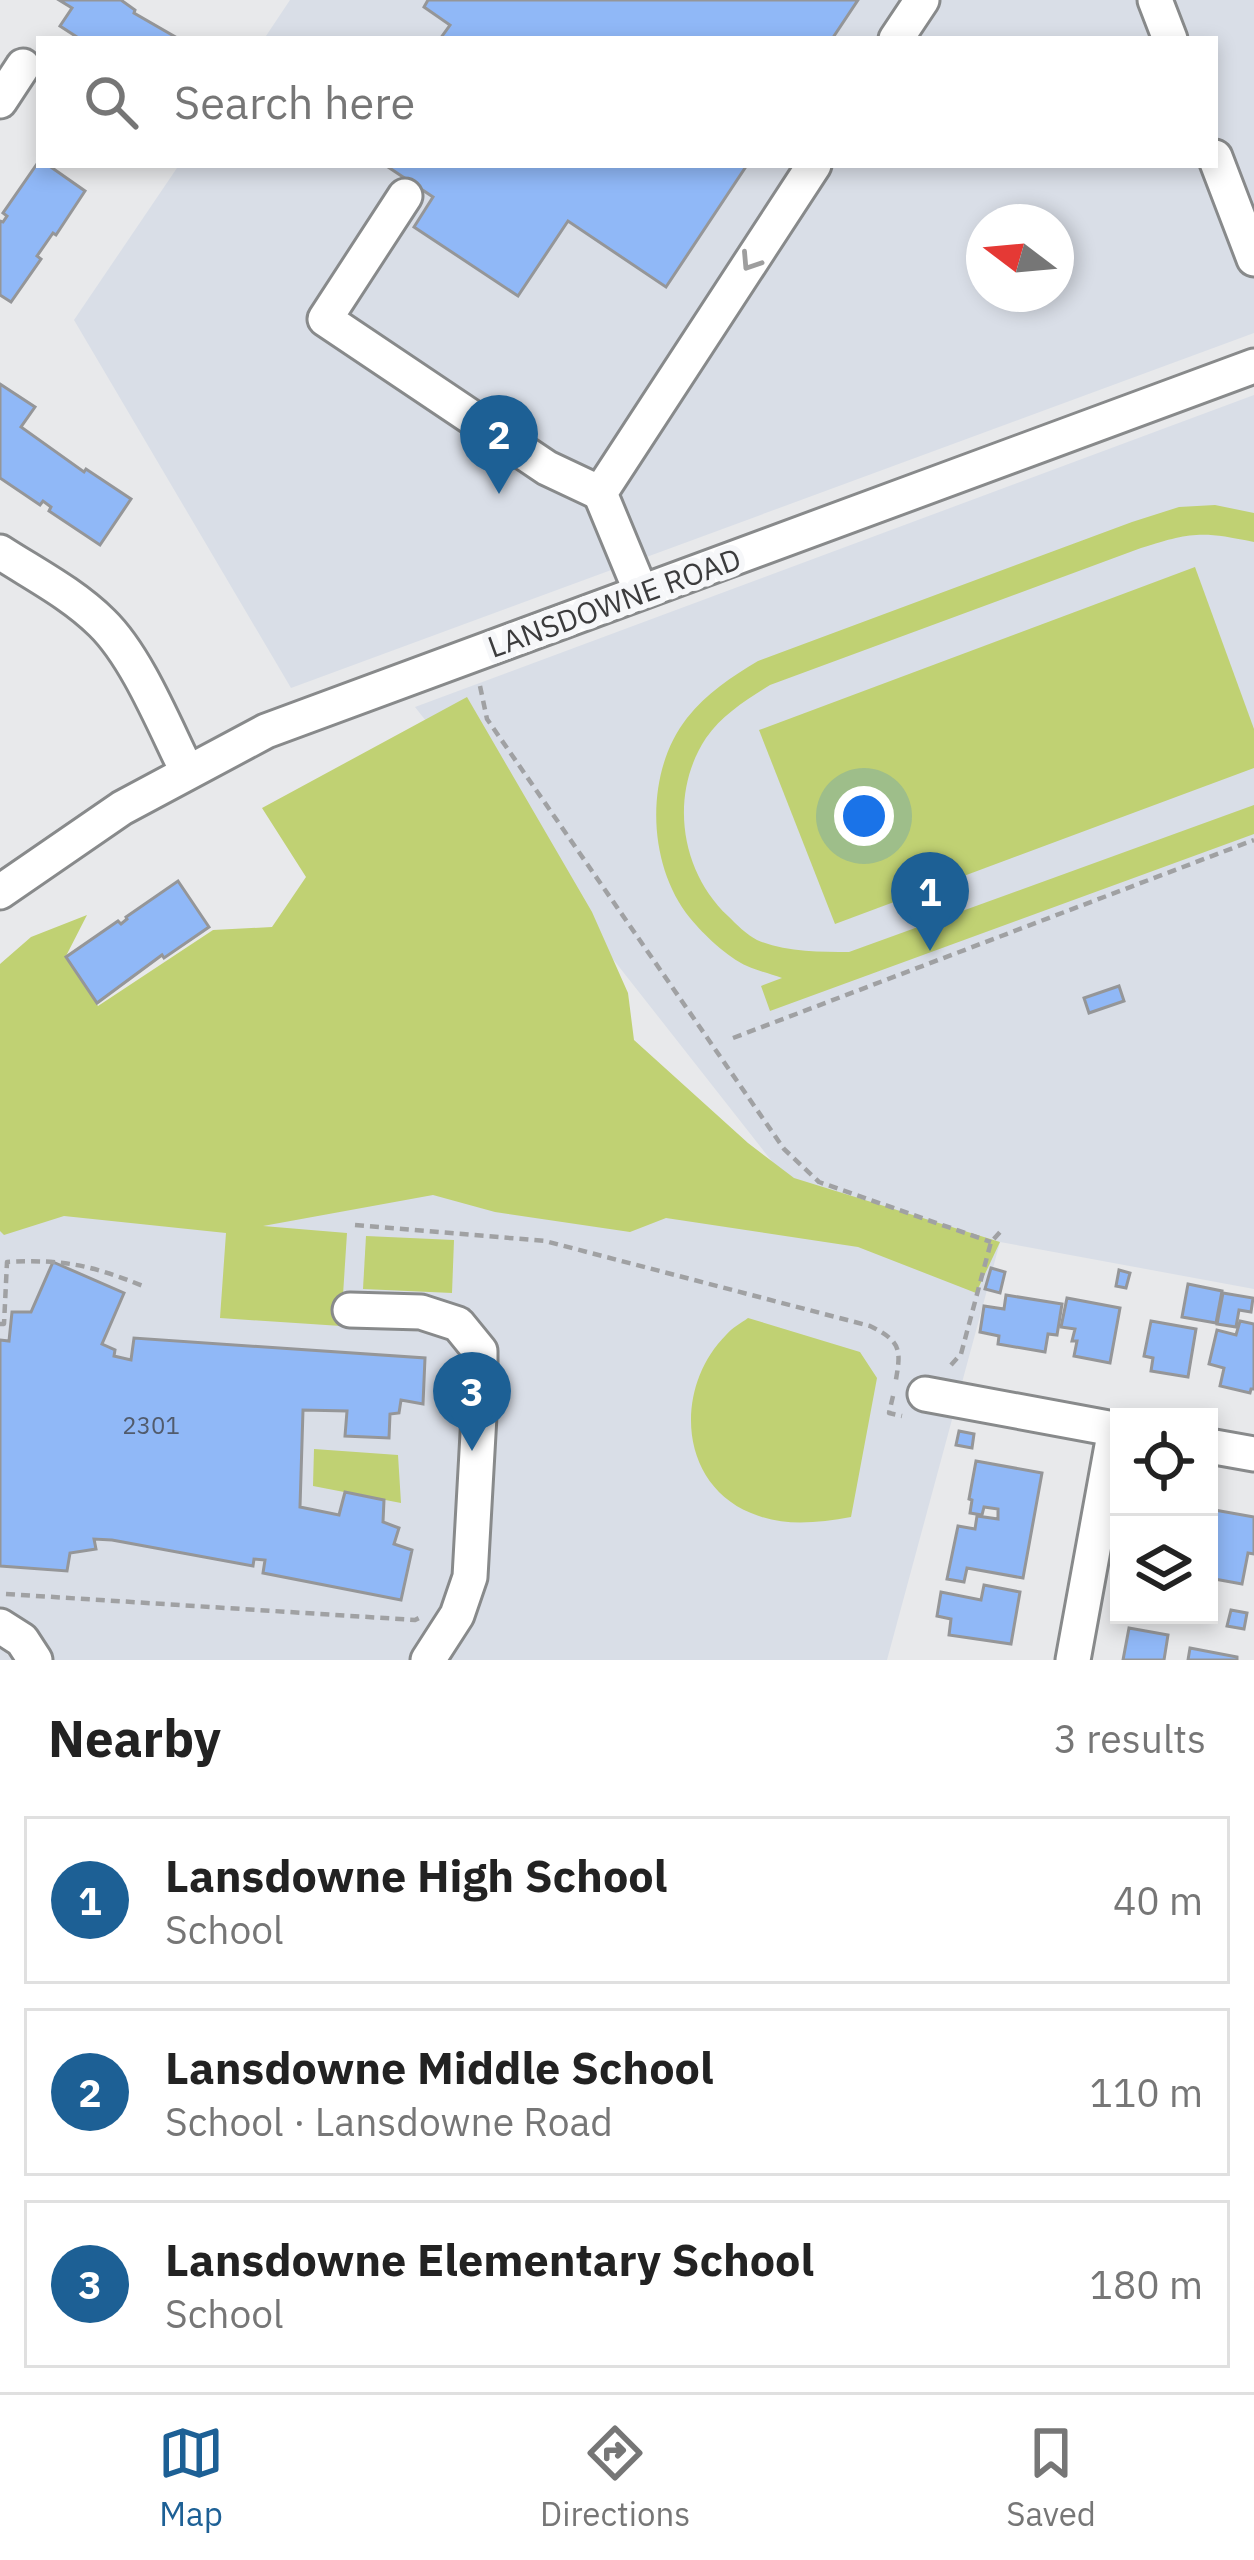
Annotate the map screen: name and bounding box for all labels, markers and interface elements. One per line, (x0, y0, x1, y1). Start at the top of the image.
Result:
search box (36, 36, 1218, 168)
icon: search (78, 69, 144, 135)
text: Search here (174, 73, 415, 131)
north arrow (966, 204, 1074, 312)
one-way arrow (743, 249, 765, 271)
pin: 2 (460, 395, 538, 494)
street label: LANSDOWNE ROAD (482, 538, 746, 666)
your location (834, 786, 894, 846)
pin: 1 (891, 852, 969, 951)
pin: 3 (433, 1352, 511, 1451)
map controls (1110, 1408, 1218, 1624)
button: locate (1110, 1408, 1218, 1516)
house number: 2301 (122, 1409, 180, 1441)
button: layers (1110, 1516, 1218, 1624)
text: Nearby (48, 1705, 221, 1771)
text: 3 results (1054, 1713, 1206, 1764)
text: Lansdowne High School (165, 1846, 667, 1904)
text: 1 (78, 1875, 102, 1926)
text: 40 m (1113, 1875, 1203, 1926)
text: School (165, 1904, 284, 1955)
text: Lansdowne Middle School (165, 2038, 714, 2096)
text: 2 (78, 2067, 102, 2118)
text: 110 m (1090, 2067, 1203, 2118)
text: School · Lansdowne Road (165, 2096, 613, 2147)
text: Lansdowne Elementary School (165, 2230, 814, 2288)
text: 3 (78, 2259, 102, 2310)
text: 180 m (1090, 2259, 1203, 2310)
text: School (165, 2288, 284, 2339)
tab: Map (158, 2420, 224, 2535)
tab: Directions (540, 2420, 690, 2535)
tab: Saved (1006, 2420, 1096, 2535)

